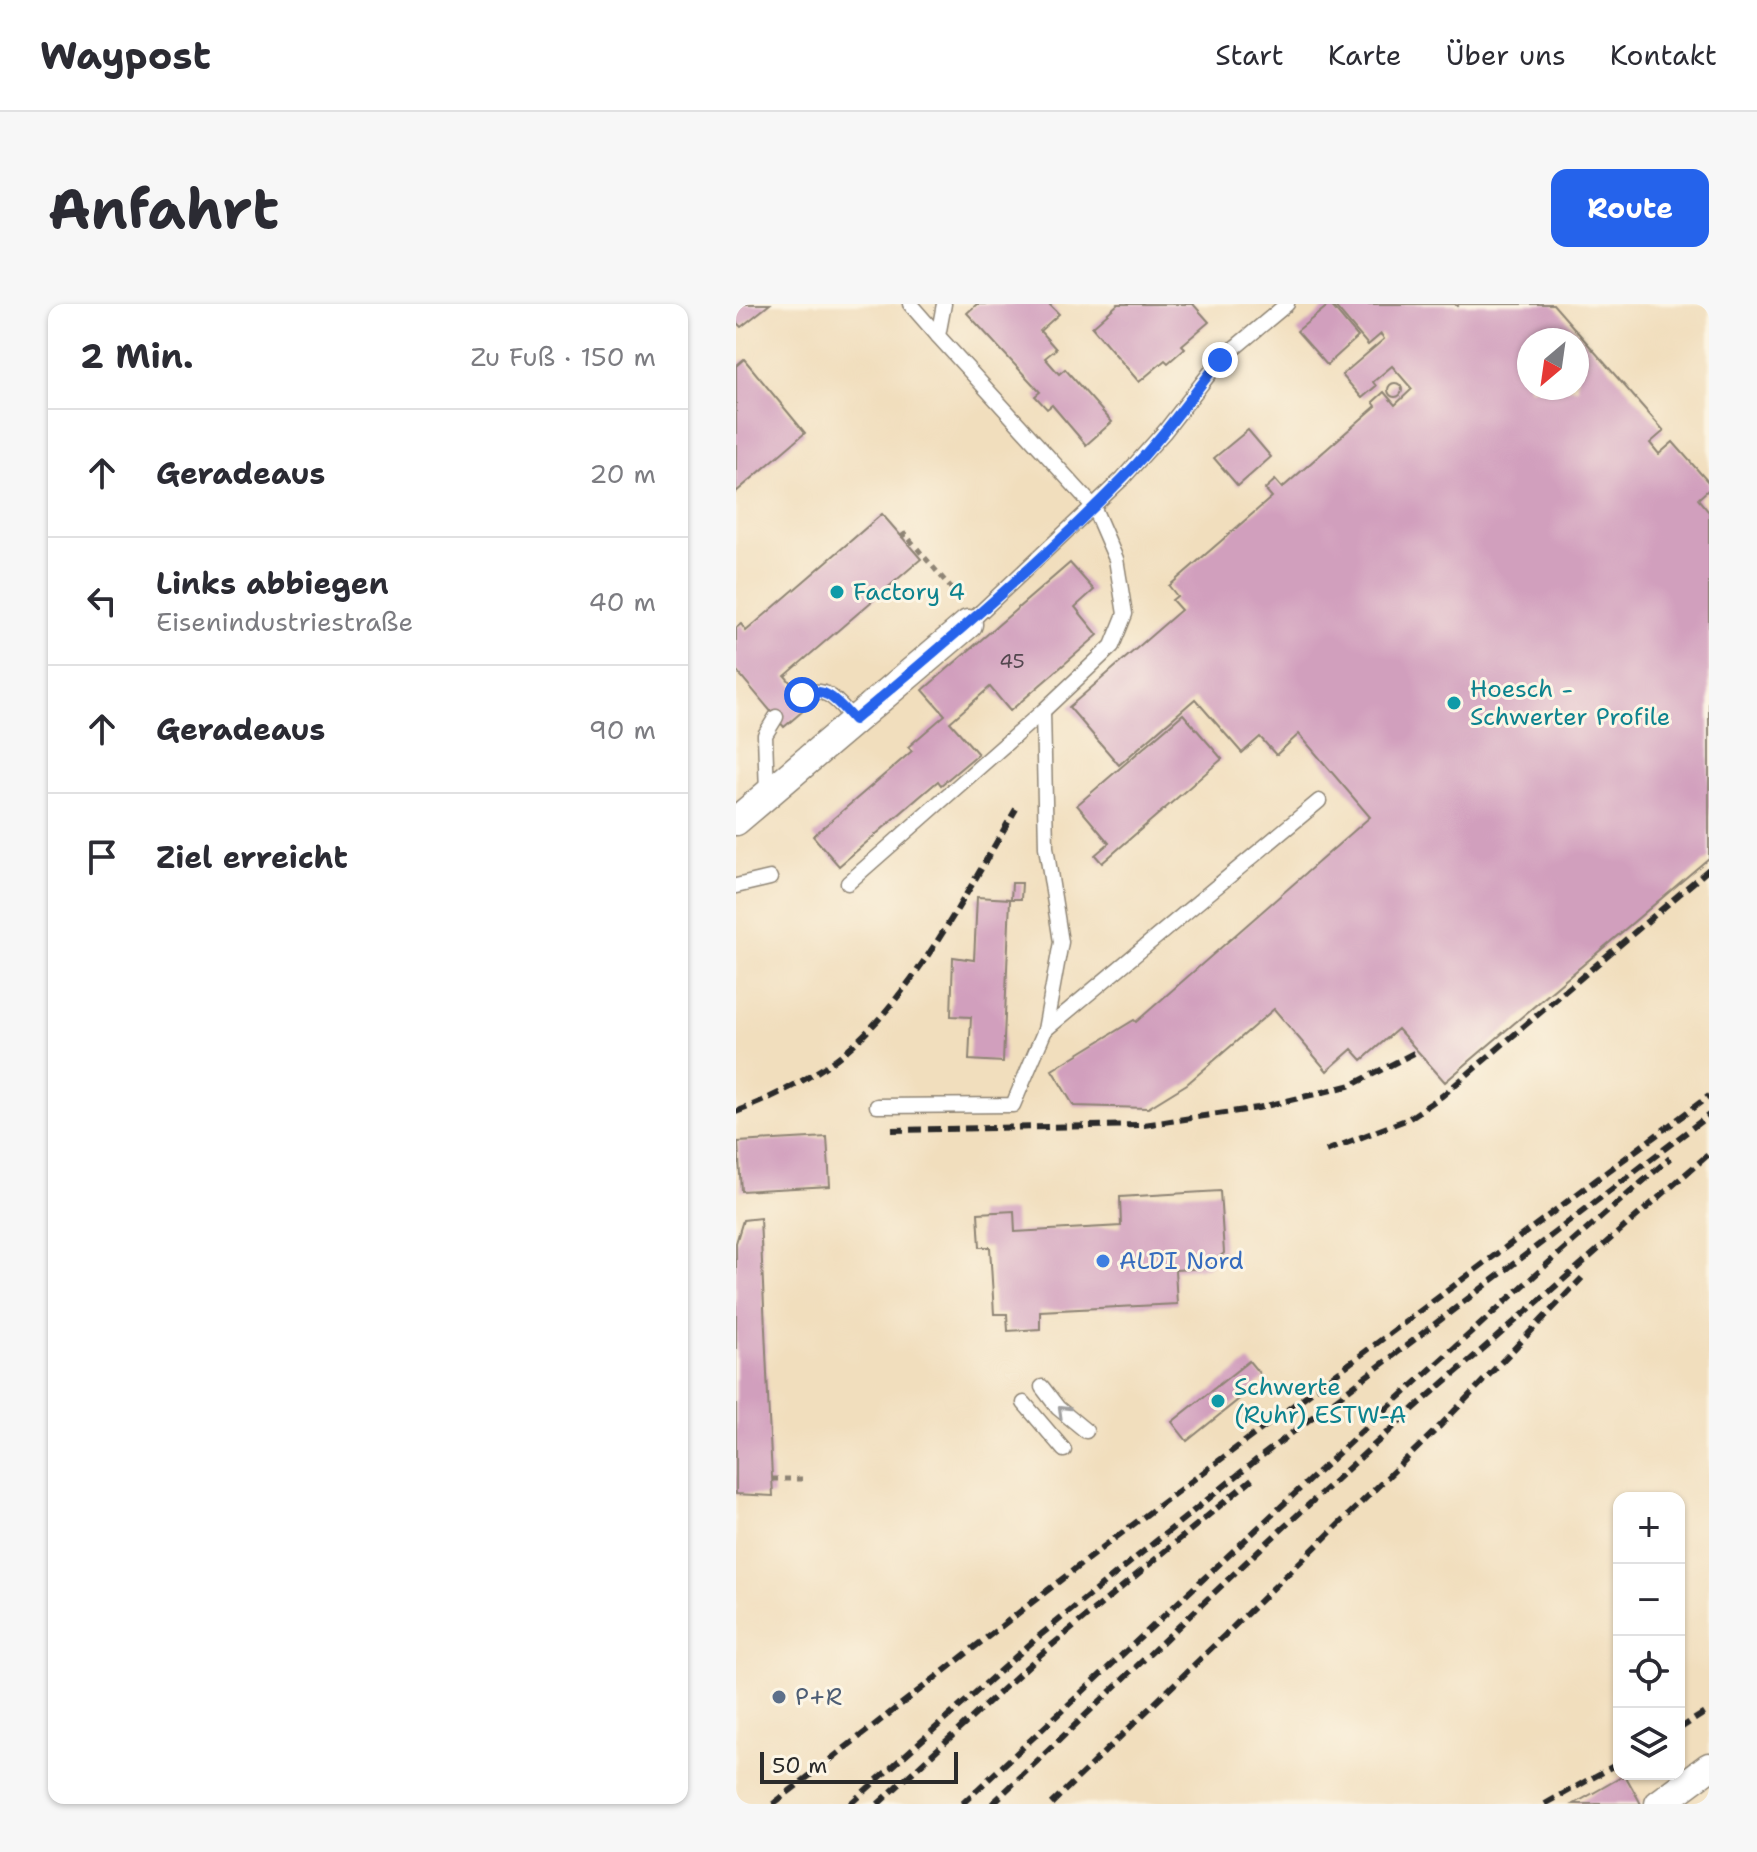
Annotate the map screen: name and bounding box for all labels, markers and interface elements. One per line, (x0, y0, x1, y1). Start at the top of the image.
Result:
text: Waypost (40, 30, 211, 81)
text: Start (1215, 36, 1284, 74)
text: Karte (1328, 36, 1402, 74)
text: Über uns (1446, 36, 1566, 74)
text: Kontakt (1610, 36, 1717, 74)
button: Route (1551, 169, 1709, 247)
text: Anfahrt (48, 171, 279, 246)
north arrow (1517, 328, 1589, 400)
text: 2 Min. (80, 333, 193, 379)
text: Zu Fuß · 150 m (470, 339, 656, 374)
route end (1202, 342, 1238, 378)
icon: ahead (80, 451, 124, 495)
text: Geradeaus (156, 453, 325, 494)
text: 20 m (589, 456, 656, 491)
text: Links abbiegen (156, 563, 389, 604)
place label: Factory 4 (853, 576, 965, 608)
icon: left (80, 579, 124, 623)
marker: Factory 4 (828, 583, 846, 601)
text: 40 m (589, 584, 656, 619)
text: Eisenindustriestraße (156, 604, 413, 639)
house number: 45 (999, 648, 1025, 674)
place label: Hoesch - Schwerter Profile (1470, 673, 1670, 733)
route start (784, 677, 820, 713)
marker: Hoesch - Schwerter Profile (1445, 694, 1463, 712)
icon: ahead (80, 707, 124, 751)
text: Geradeaus (156, 709, 325, 750)
text: 90 m (589, 712, 656, 747)
icon: arrive (80, 835, 124, 879)
text: Ziel erreicht (156, 837, 348, 878)
place label: ALDI Nord (1119, 1245, 1244, 1277)
marker: ALDI Nord (1094, 1252, 1112, 1270)
place label: Schwerte (Ruhr) ESTW-A (1234, 1371, 1407, 1431)
marker: Schwerte (Ruhr) ESTW-A (1209, 1392, 1227, 1410)
one-way arrow (1058, 1405, 1072, 1420)
map controls (1613, 1492, 1685, 1780)
button: + (1613, 1492, 1685, 1564)
button: − (1613, 1564, 1685, 1636)
button: locate (1613, 1636, 1685, 1708)
place label: P+R (795, 1681, 842, 1713)
marker: P+R (770, 1688, 788, 1706)
button: layers (1613, 1708, 1685, 1780)
scale bar (760, 1748, 958, 1784)
text: 50 m (772, 1751, 827, 1780)

